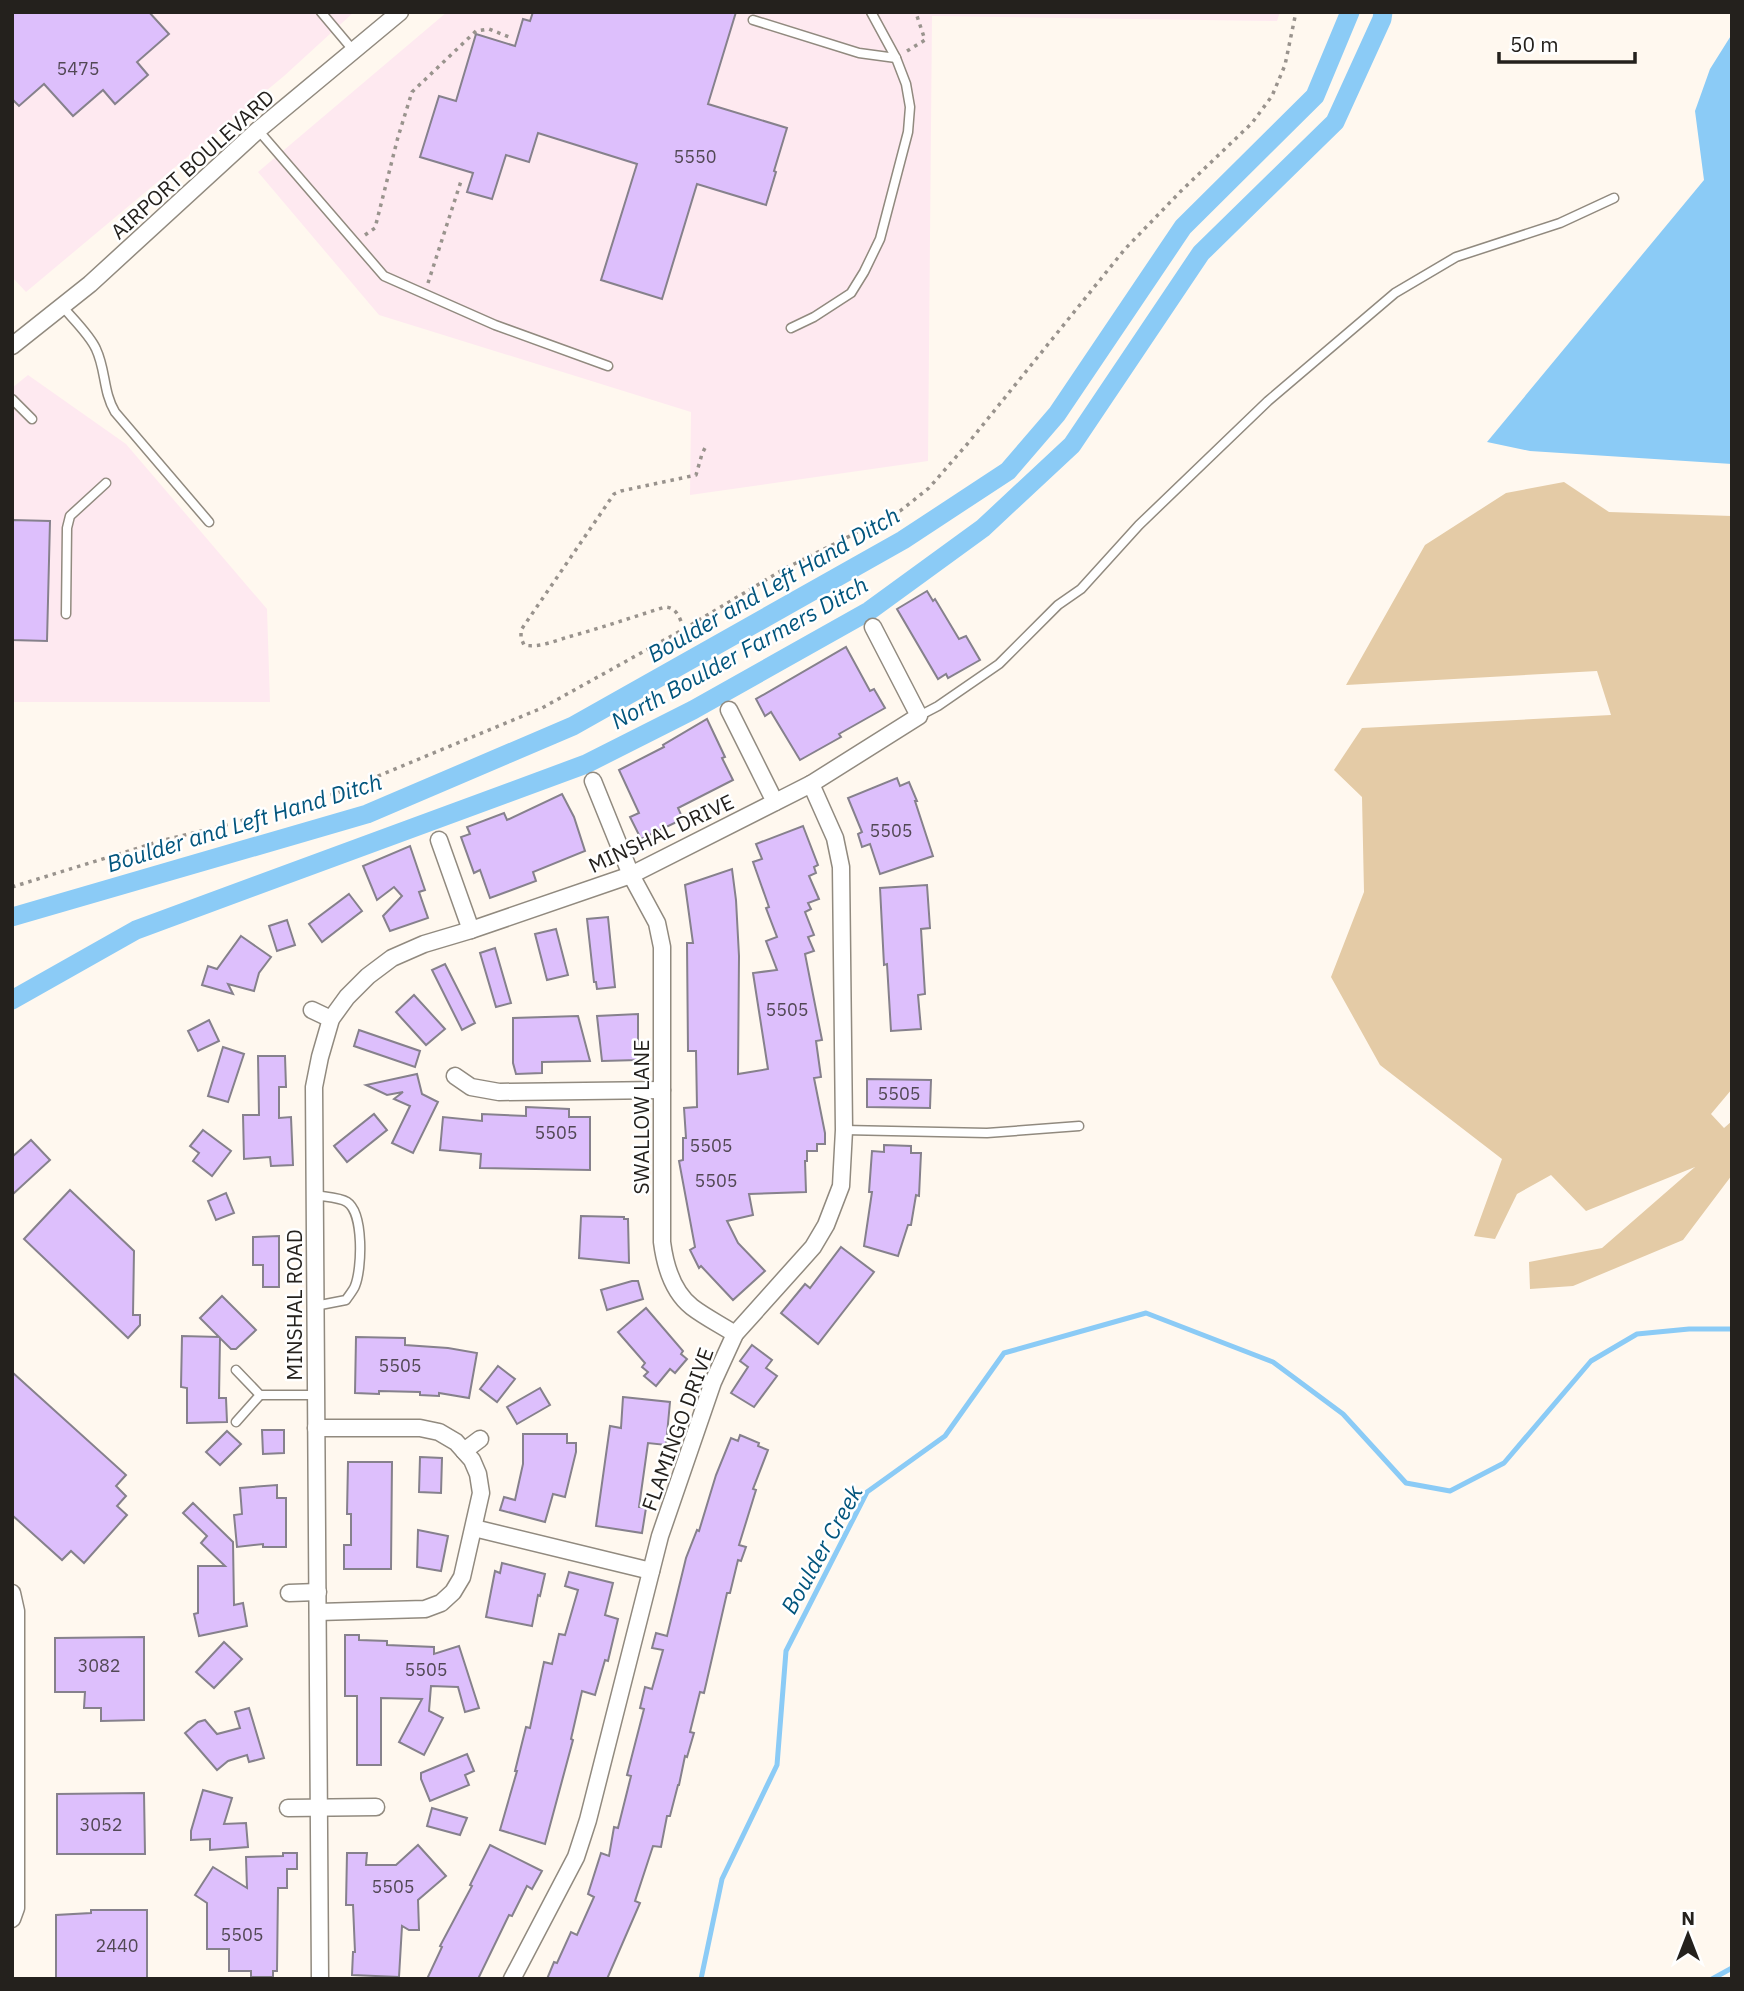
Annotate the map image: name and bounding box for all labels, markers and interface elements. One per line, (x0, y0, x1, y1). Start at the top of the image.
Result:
scale bar (1499, 21, 1636, 65)
text: 50 m (1510, 30, 1559, 58)
house number: 5475 (56, 57, 100, 80)
street label: AIRPORT BOULEVARD (104, 83, 280, 245)
house number: 5550 (673, 145, 717, 168)
water label: Boulder and Left Hand Ditch (642, 499, 904, 669)
water label: North Boulder Farmers Ditch (605, 569, 873, 735)
water label: Boulder and Left Hand Ditch (103, 766, 385, 878)
street label: MINSHAL DRIVE (584, 787, 738, 879)
house number: 5505 (869, 819, 913, 842)
house number: 5505 (765, 998, 809, 1021)
street label: SWALLOW LANE (627, 1040, 655, 1194)
house number: 5505 (877, 1082, 921, 1105)
house number: 5505 (534, 1121, 578, 1144)
house number: 5505 (689, 1134, 733, 1157)
house number: 5505 (694, 1169, 738, 1192)
street label: MINSHAL ROAD (280, 1229, 308, 1381)
street label: FLAMINGO DRIVE (634, 1343, 720, 1515)
house number: 5505 (378, 1354, 422, 1377)
water label: Boulder Creek (773, 1479, 869, 1619)
house number: 3082 (77, 1654, 121, 1677)
house number: 5505 (404, 1658, 448, 1681)
house number: 3052 (79, 1813, 123, 1836)
house number: 5505 (371, 1875, 415, 1898)
north arrow (1653, 1900, 1723, 1970)
text: N (1681, 1906, 1695, 1930)
house number: 5505 (220, 1923, 264, 1946)
house number: 2440 (95, 1934, 139, 1957)

